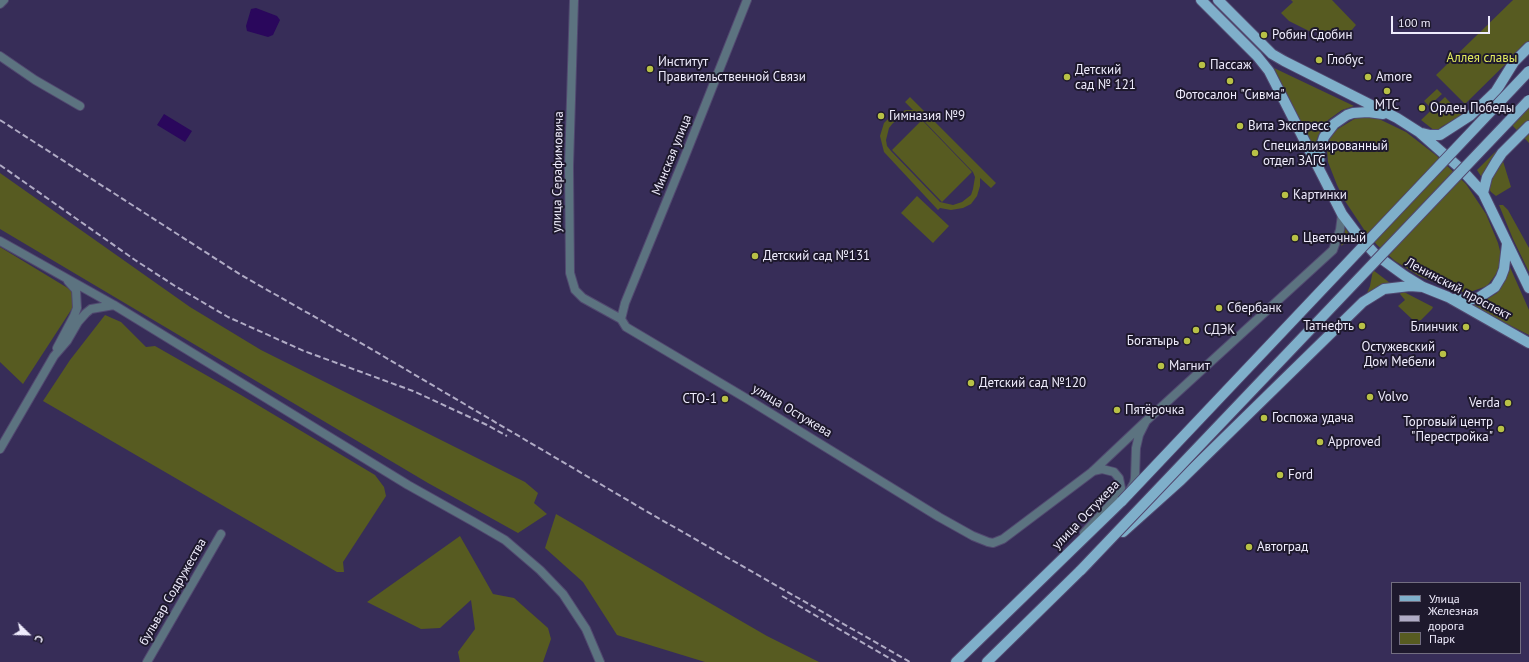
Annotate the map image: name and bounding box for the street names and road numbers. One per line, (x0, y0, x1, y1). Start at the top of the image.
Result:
street label: улица Серафимовича (549, 111, 567, 233)
street label: Минская улица (649, 112, 695, 198)
street label: Ленинский проспект (1403, 255, 1513, 323)
street label: улица Остужева (749, 381, 835, 441)
street label: улица Остужева (1049, 477, 1123, 553)
street label: бульвар Содружества (136, 536, 210, 648)

